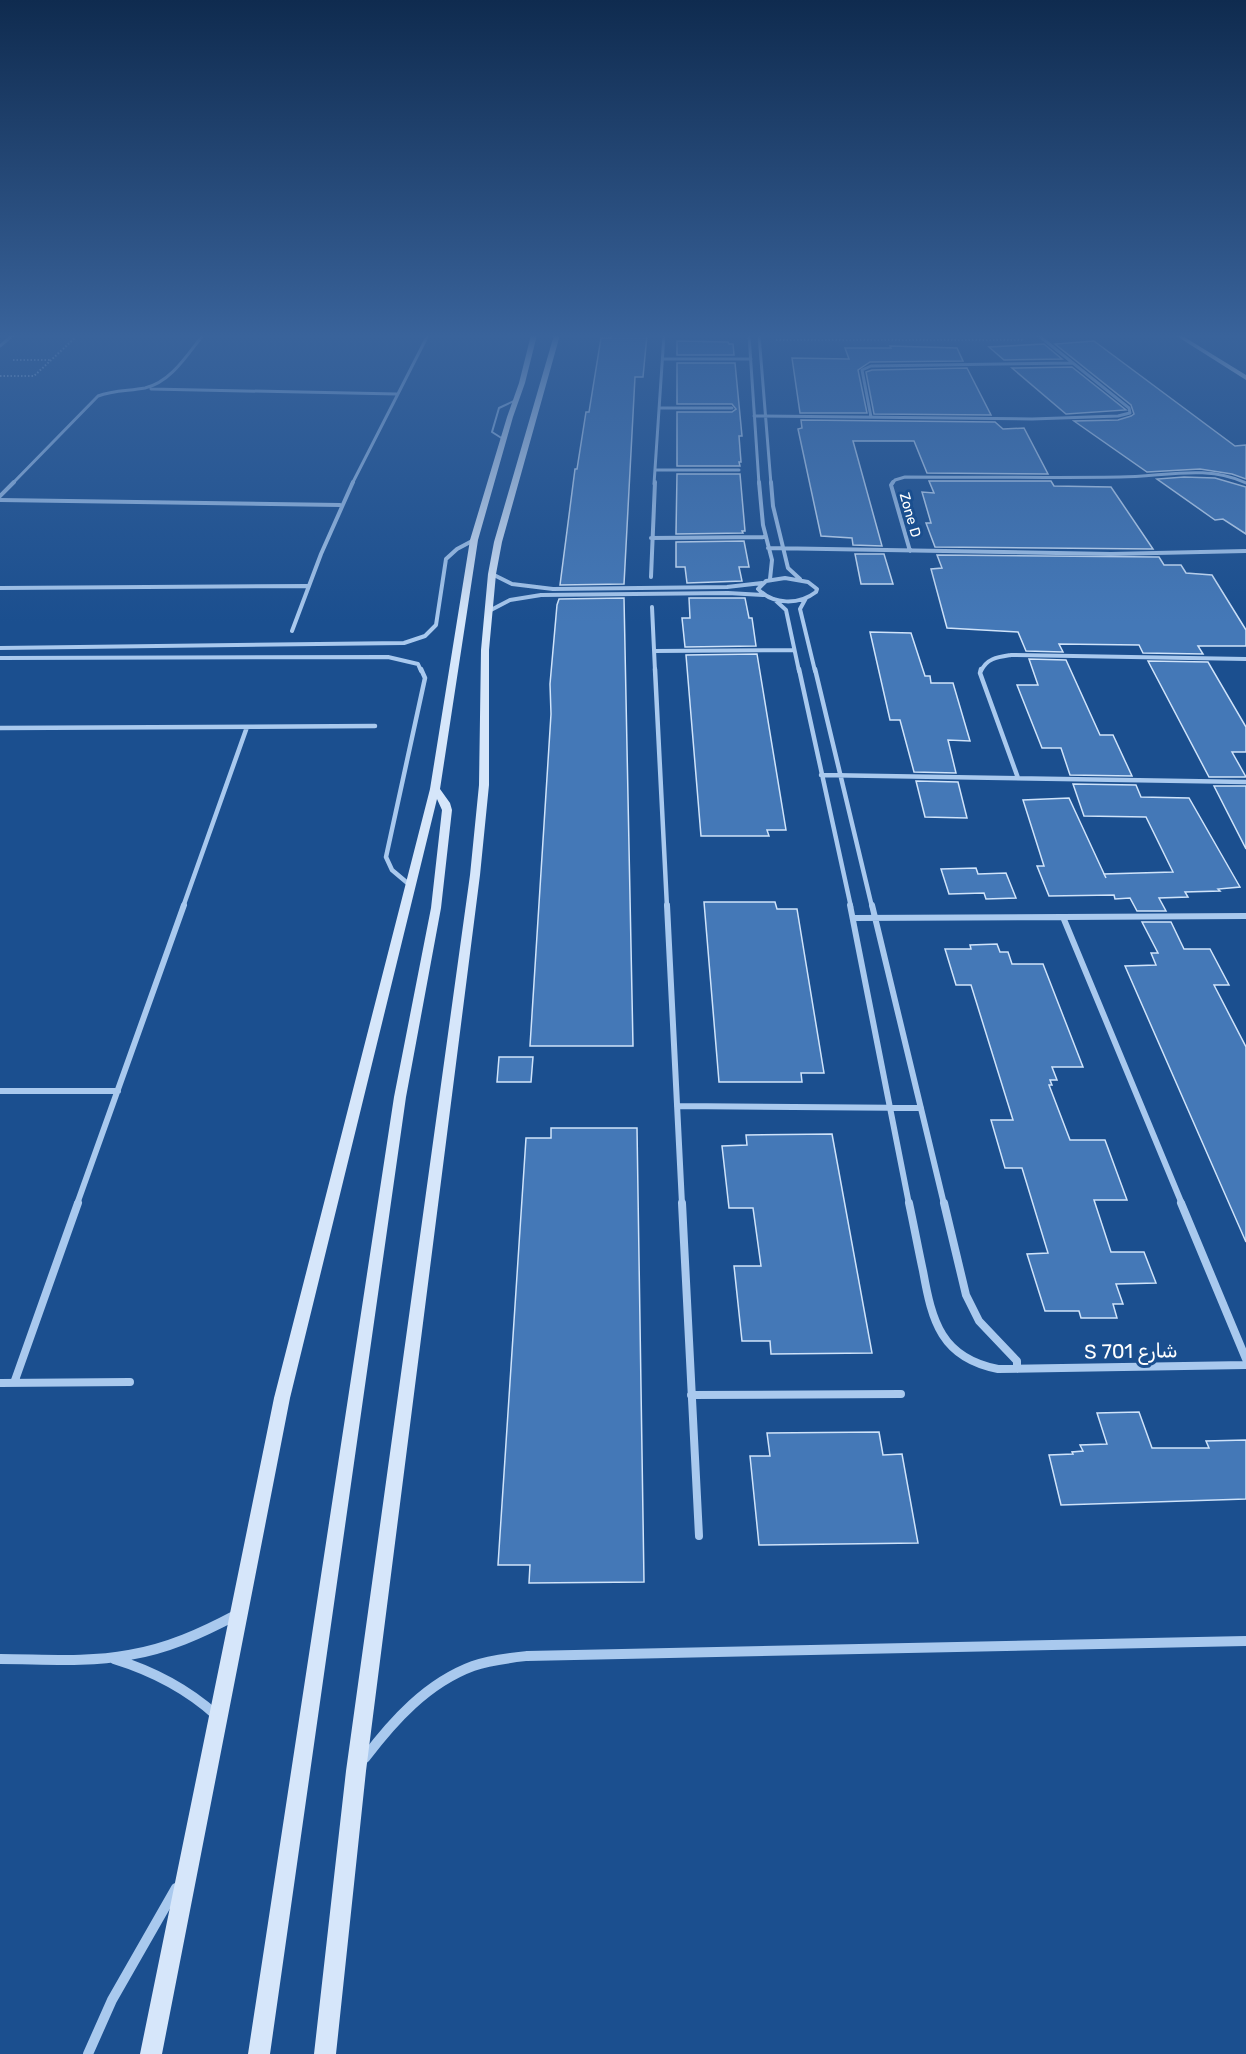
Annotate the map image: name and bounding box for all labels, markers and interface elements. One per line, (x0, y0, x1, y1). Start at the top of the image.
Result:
street label: Zone D (896, 491, 924, 539)
street label: S 701 شارع (1084, 1338, 1178, 1366)

